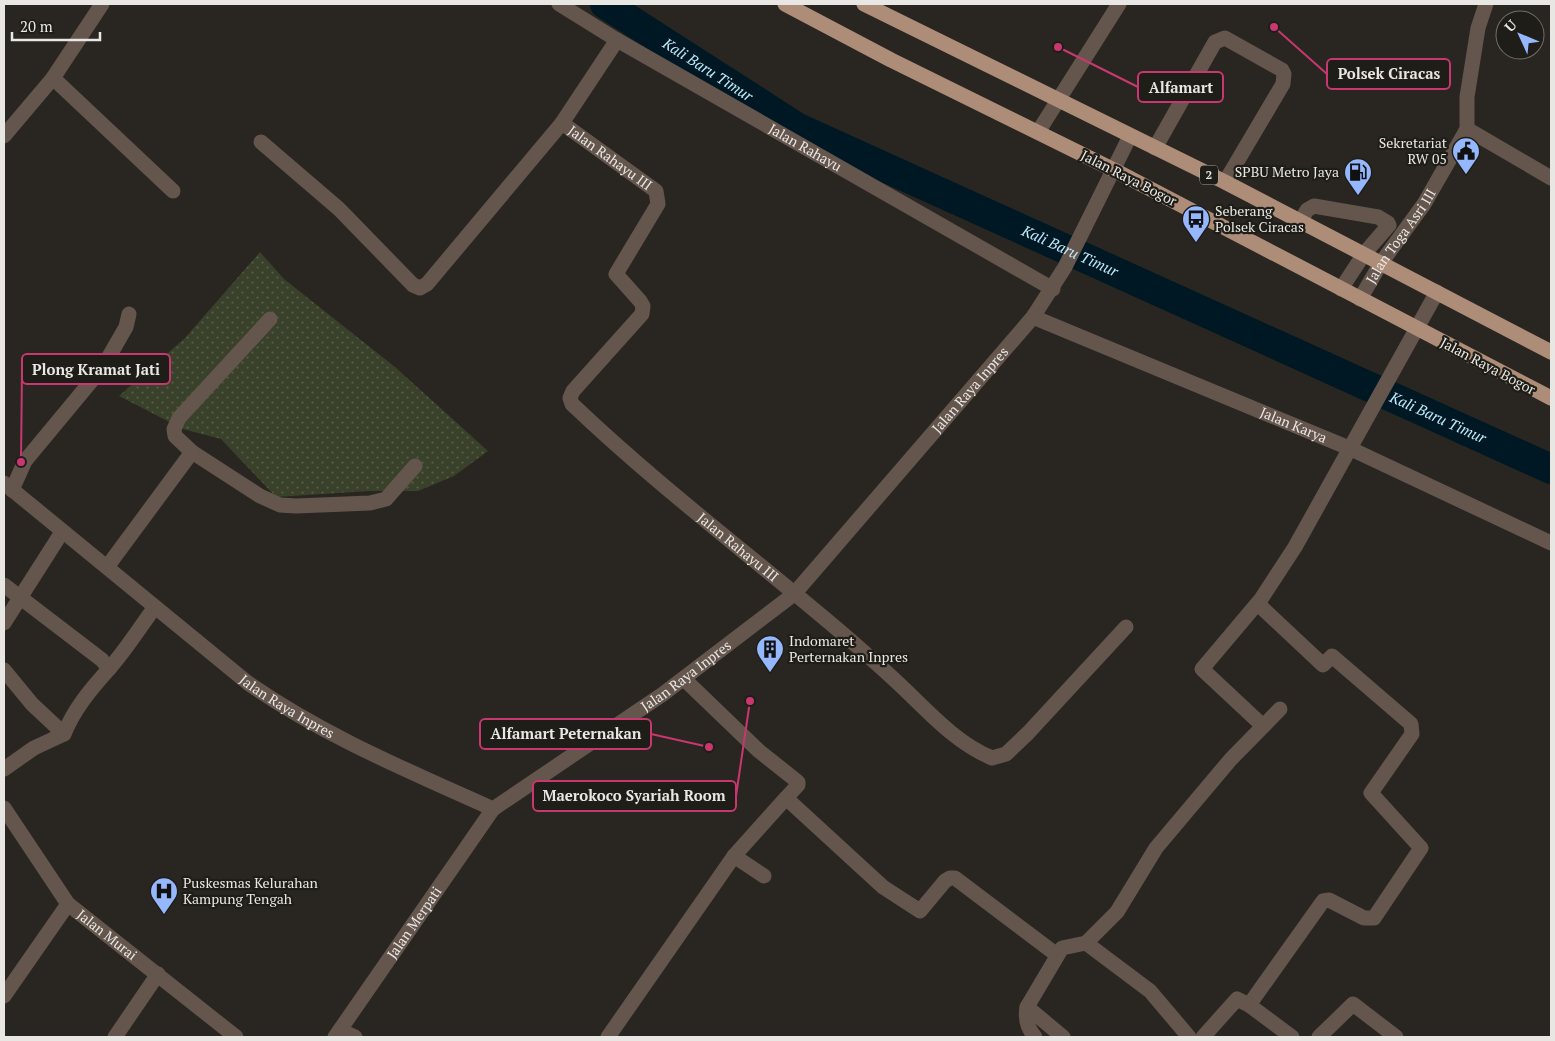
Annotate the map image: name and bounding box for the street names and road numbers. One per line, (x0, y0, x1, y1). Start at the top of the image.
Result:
street label: Jalan Rahayu (765, 119, 845, 175)
street label: Jalan Rahayu III (564, 120, 656, 194)
street label: Jalan Raya Bogor (1078, 145, 1181, 210)
road number: 2 (1200, 166, 1218, 184)
street label: Jalan Toga Asri III (1361, 185, 1440, 287)
street label: Jalan Raya Bogor (1437, 332, 1540, 399)
street label: Jalan Raya Inpres (927, 342, 1012, 437)
street label: Jalan Karya (1257, 402, 1330, 447)
street label: Jalan Rahayu III (694, 508, 783, 586)
street label: Jalan Raya Inpres (637, 635, 735, 715)
street label: Jalan Raya Inpres (236, 670, 338, 742)
street label: Jalan Merpati (382, 883, 445, 962)
street label: Jalan Murai (73, 905, 141, 964)

